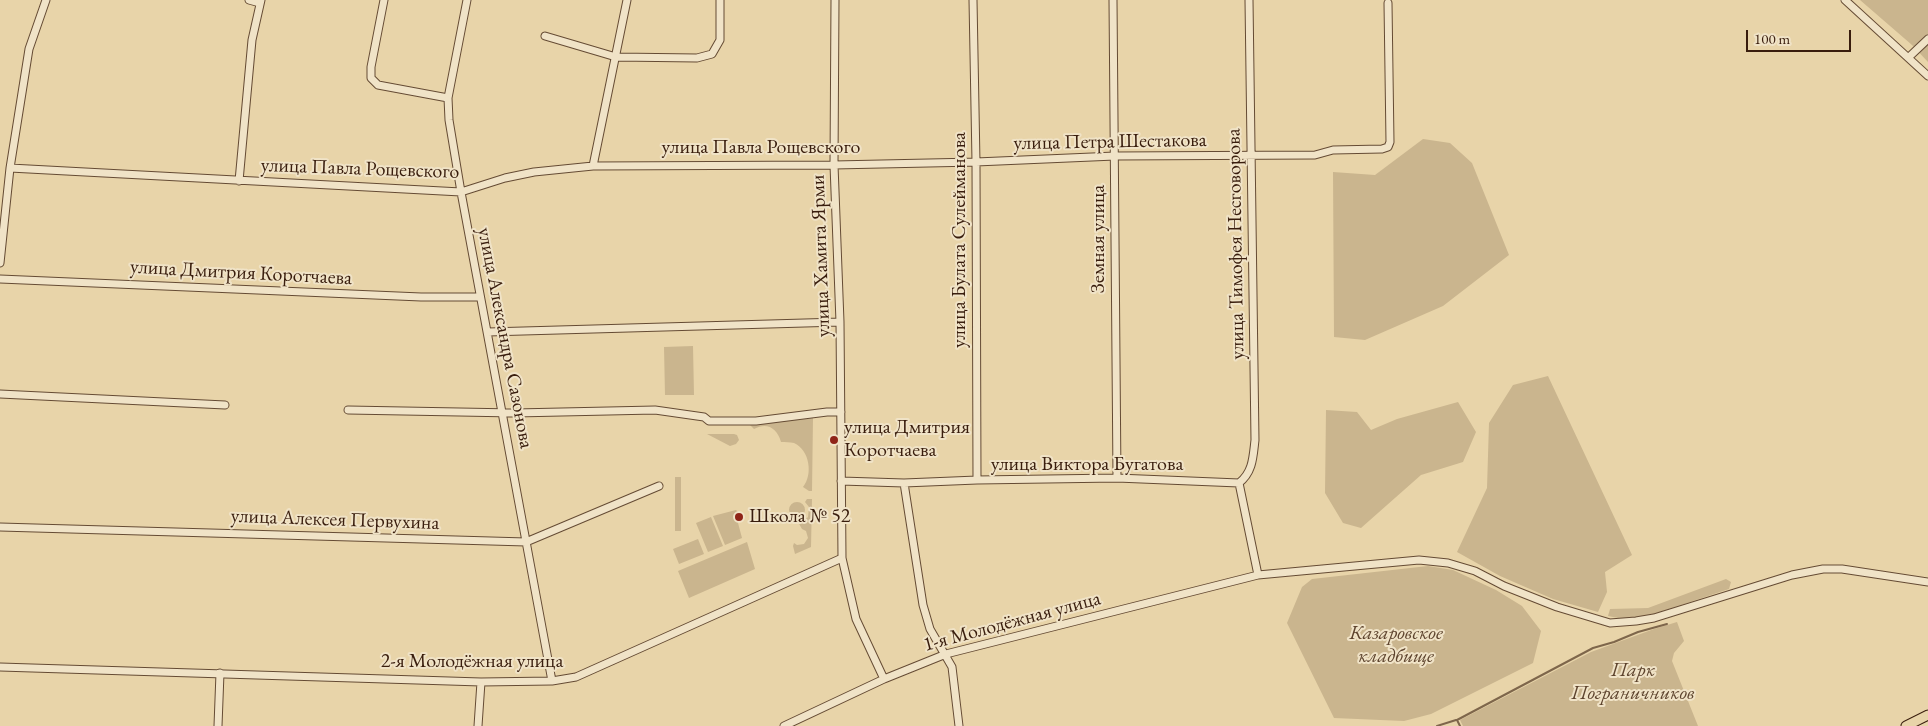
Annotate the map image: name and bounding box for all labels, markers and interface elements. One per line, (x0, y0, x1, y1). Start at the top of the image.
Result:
scale bar (1748, 20, 1853, 52)
text: 100 m (1754, 29, 1790, 48)
street label: улица Петра Шестакова (1013, 128, 1207, 156)
street label: улица Тимофея Несговорова (1222, 128, 1250, 360)
street label: улица Булата Сулейманова (948, 132, 972, 348)
street label: улица Павла Рощевского (662, 136, 860, 160)
street label: улица Павла Рощевского (260, 154, 460, 184)
street label: улица Хамита Ярми (806, 174, 836, 338)
street label: Земная улица (1087, 185, 1111, 293)
street label: улица Александра Сазонова (472, 225, 538, 451)
street label: улица Дмитрия Коротчаева (129, 255, 353, 291)
place label: улица Дмитрия Коротчаева (844, 416, 970, 463)
marker: улица Дмитрия Коротчаева (828, 434, 840, 446)
street label: улица Виктора Бугатова (991, 453, 1183, 477)
street label: улица Алексея Первухина (230, 504, 440, 536)
place label: Школа № 52 (749, 505, 850, 529)
marker: Школа № 52 (733, 511, 745, 523)
street label: 1-я Молодёжная улица (921, 587, 1103, 657)
park label: Казаровское кладбище (1349, 622, 1443, 669)
street label: 2-я Молодёжная улица (381, 650, 563, 674)
park label: Парк Пограничников (1571, 659, 1695, 706)

